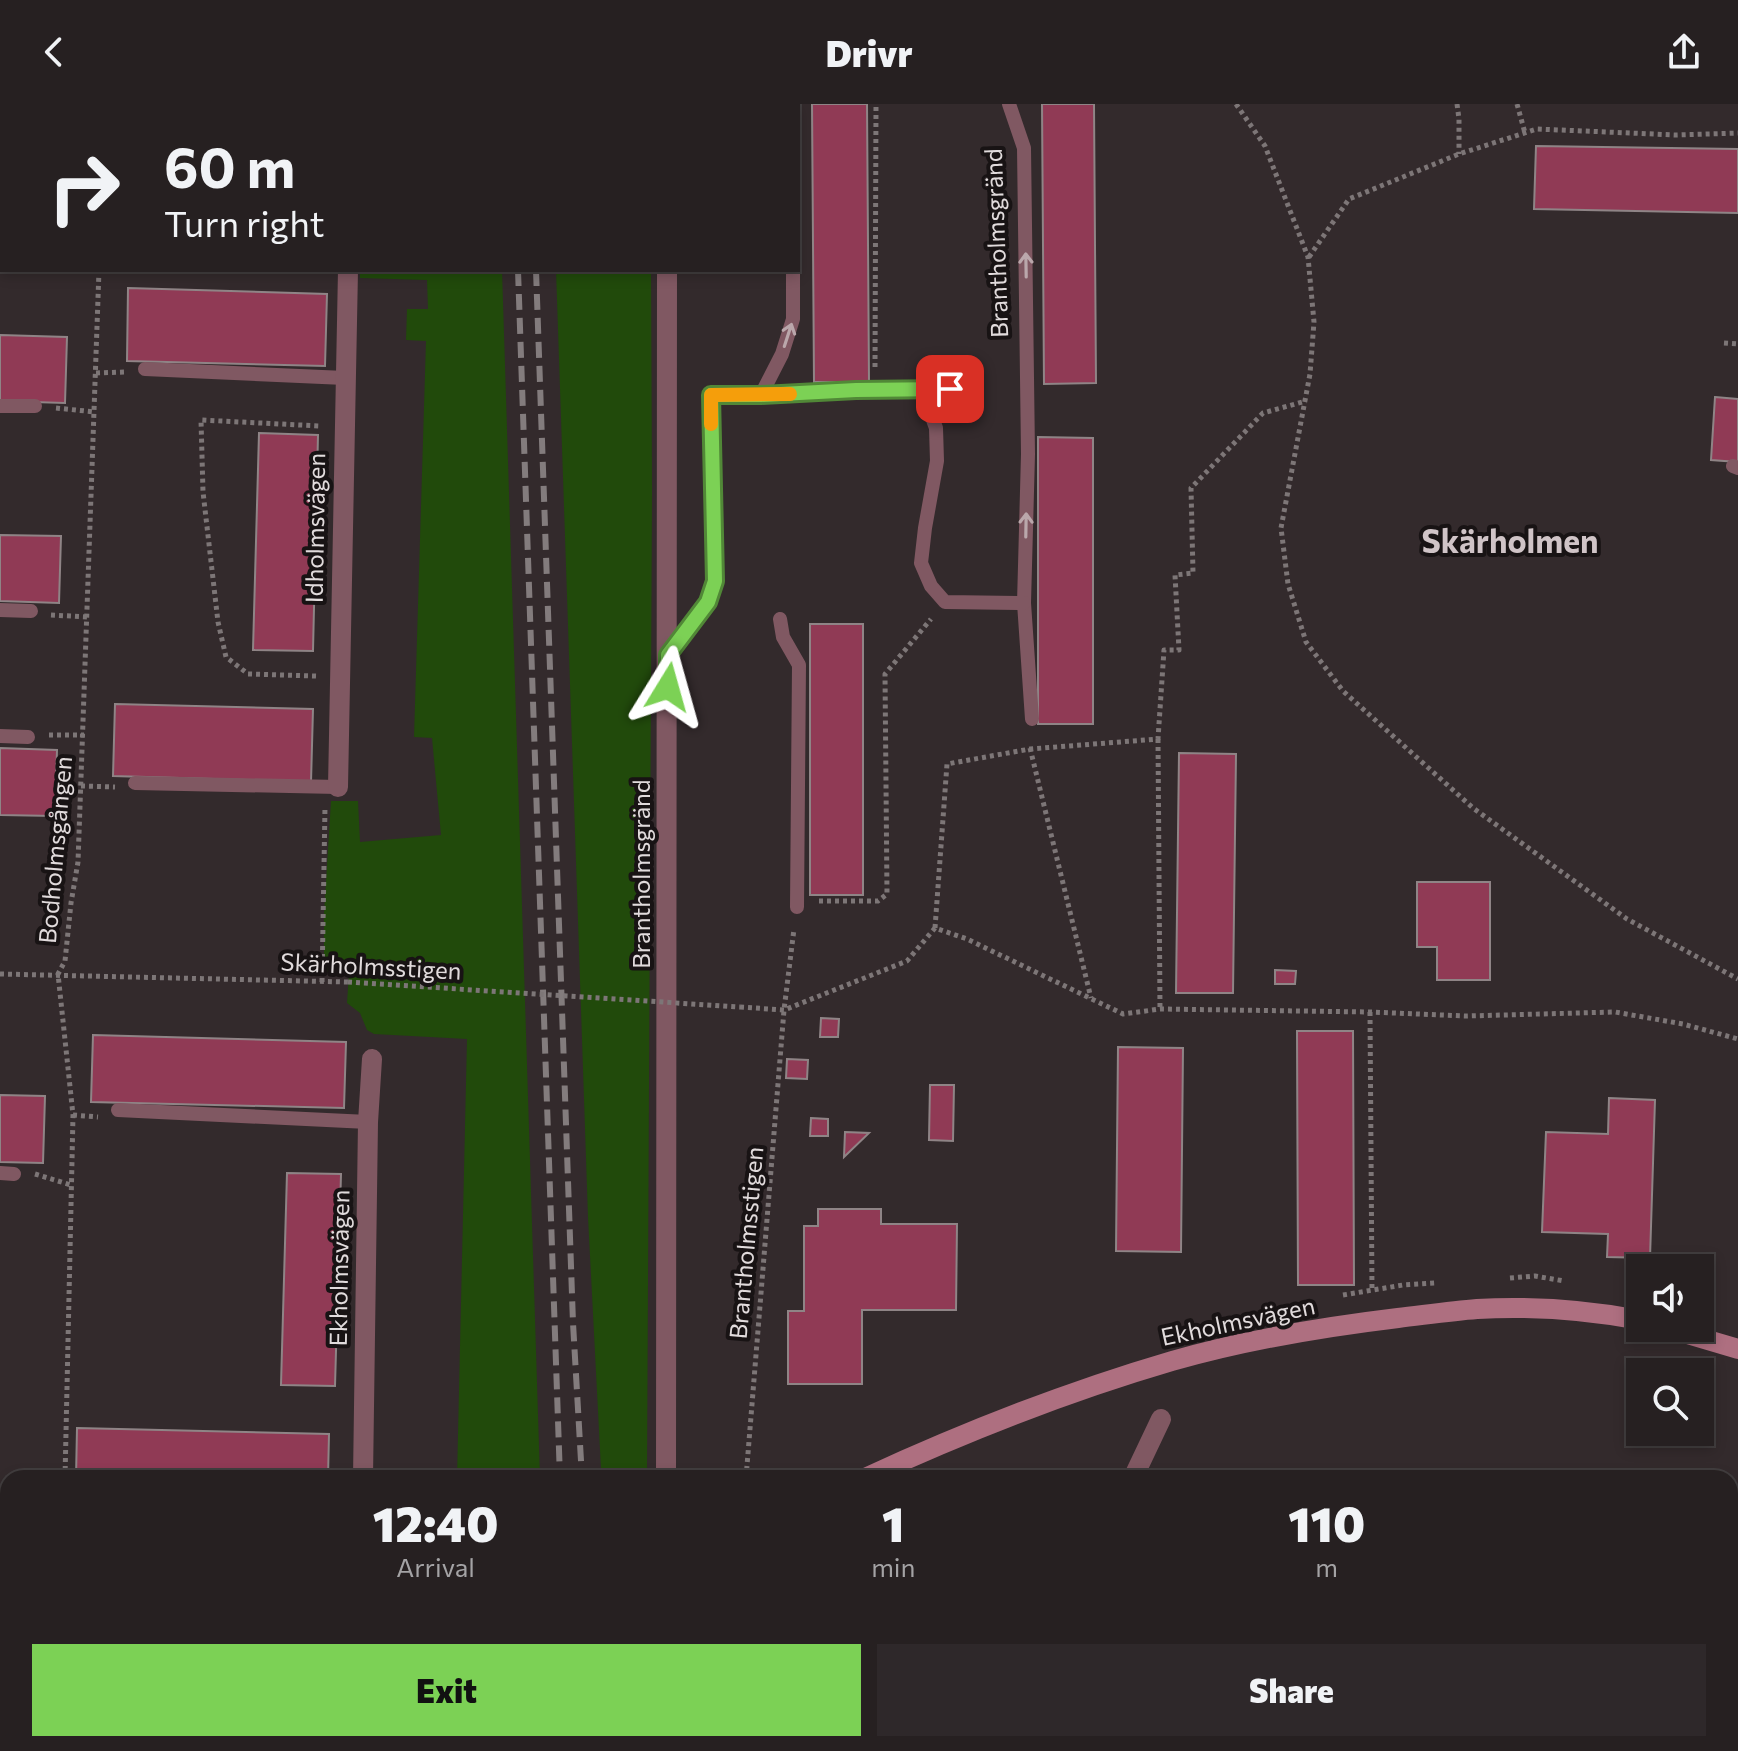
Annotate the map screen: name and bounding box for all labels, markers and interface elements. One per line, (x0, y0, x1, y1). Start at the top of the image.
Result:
icon: back (32, 30, 76, 74)
text: Drivr (825, 30, 913, 74)
icon: share (1662, 30, 1706, 74)
text: 60 m (164, 131, 295, 200)
icon: right (32, 136, 136, 240)
street label: Brantholmsgränd (978, 148, 1013, 338)
text: Turn right (164, 200, 325, 244)
one-way arrow (1018, 252, 1033, 279)
one-way arrow (781, 323, 796, 349)
pin (916, 355, 984, 423)
icon: arrive (928, 367, 972, 411)
street label: Idholmsvägen (299, 453, 330, 603)
one-way arrow (1019, 512, 1034, 539)
district label: Skärholmen (1421, 520, 1599, 560)
position arrow (626, 645, 710, 729)
street label: Bodholmsgången (32, 755, 77, 945)
street label: Brantholmsgränd (626, 779, 655, 969)
street label: Skärholmsstigen (280, 946, 462, 985)
street label: Brantholmsstigen (723, 1145, 768, 1340)
street label: Ekholmsvägen (323, 1189, 354, 1347)
map controls (1626, 1254, 1714, 1446)
button: sound (1626, 1254, 1714, 1342)
street label: Ekholmsvägen (1158, 1290, 1317, 1351)
button: search (1626, 1358, 1714, 1446)
text: 12:40 (373, 1493, 498, 1552)
text: 1 (882, 1493, 904, 1552)
text: 110 (1288, 1493, 1365, 1552)
text: Arrival (396, 1551, 475, 1582)
text: min (871, 1551, 915, 1582)
text: m (1315, 1551, 1338, 1582)
button: Exit (32, 1644, 861, 1736)
button: Share (877, 1644, 1706, 1736)

